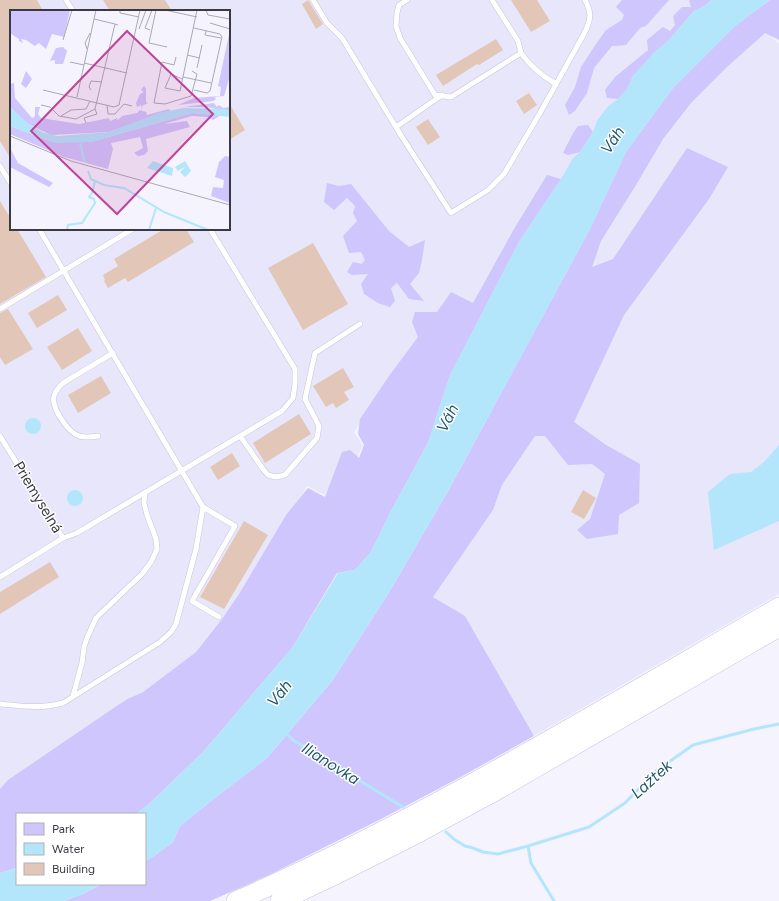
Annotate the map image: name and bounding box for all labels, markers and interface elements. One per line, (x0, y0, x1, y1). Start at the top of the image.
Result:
inset map (10, 10, 230, 230)
water label: Váh (596, 123, 628, 158)
water label: Váh (432, 401, 462, 435)
street label: Priemyselná (10, 458, 66, 536)
water label: Váh (263, 676, 296, 710)
water label: Ilianovka (298, 738, 363, 789)
water label: Lažtek (627, 755, 677, 803)
legend (16, 813, 146, 885)
text: Park (52, 822, 75, 836)
text: Water (52, 842, 84, 856)
text: Building (52, 862, 95, 876)

